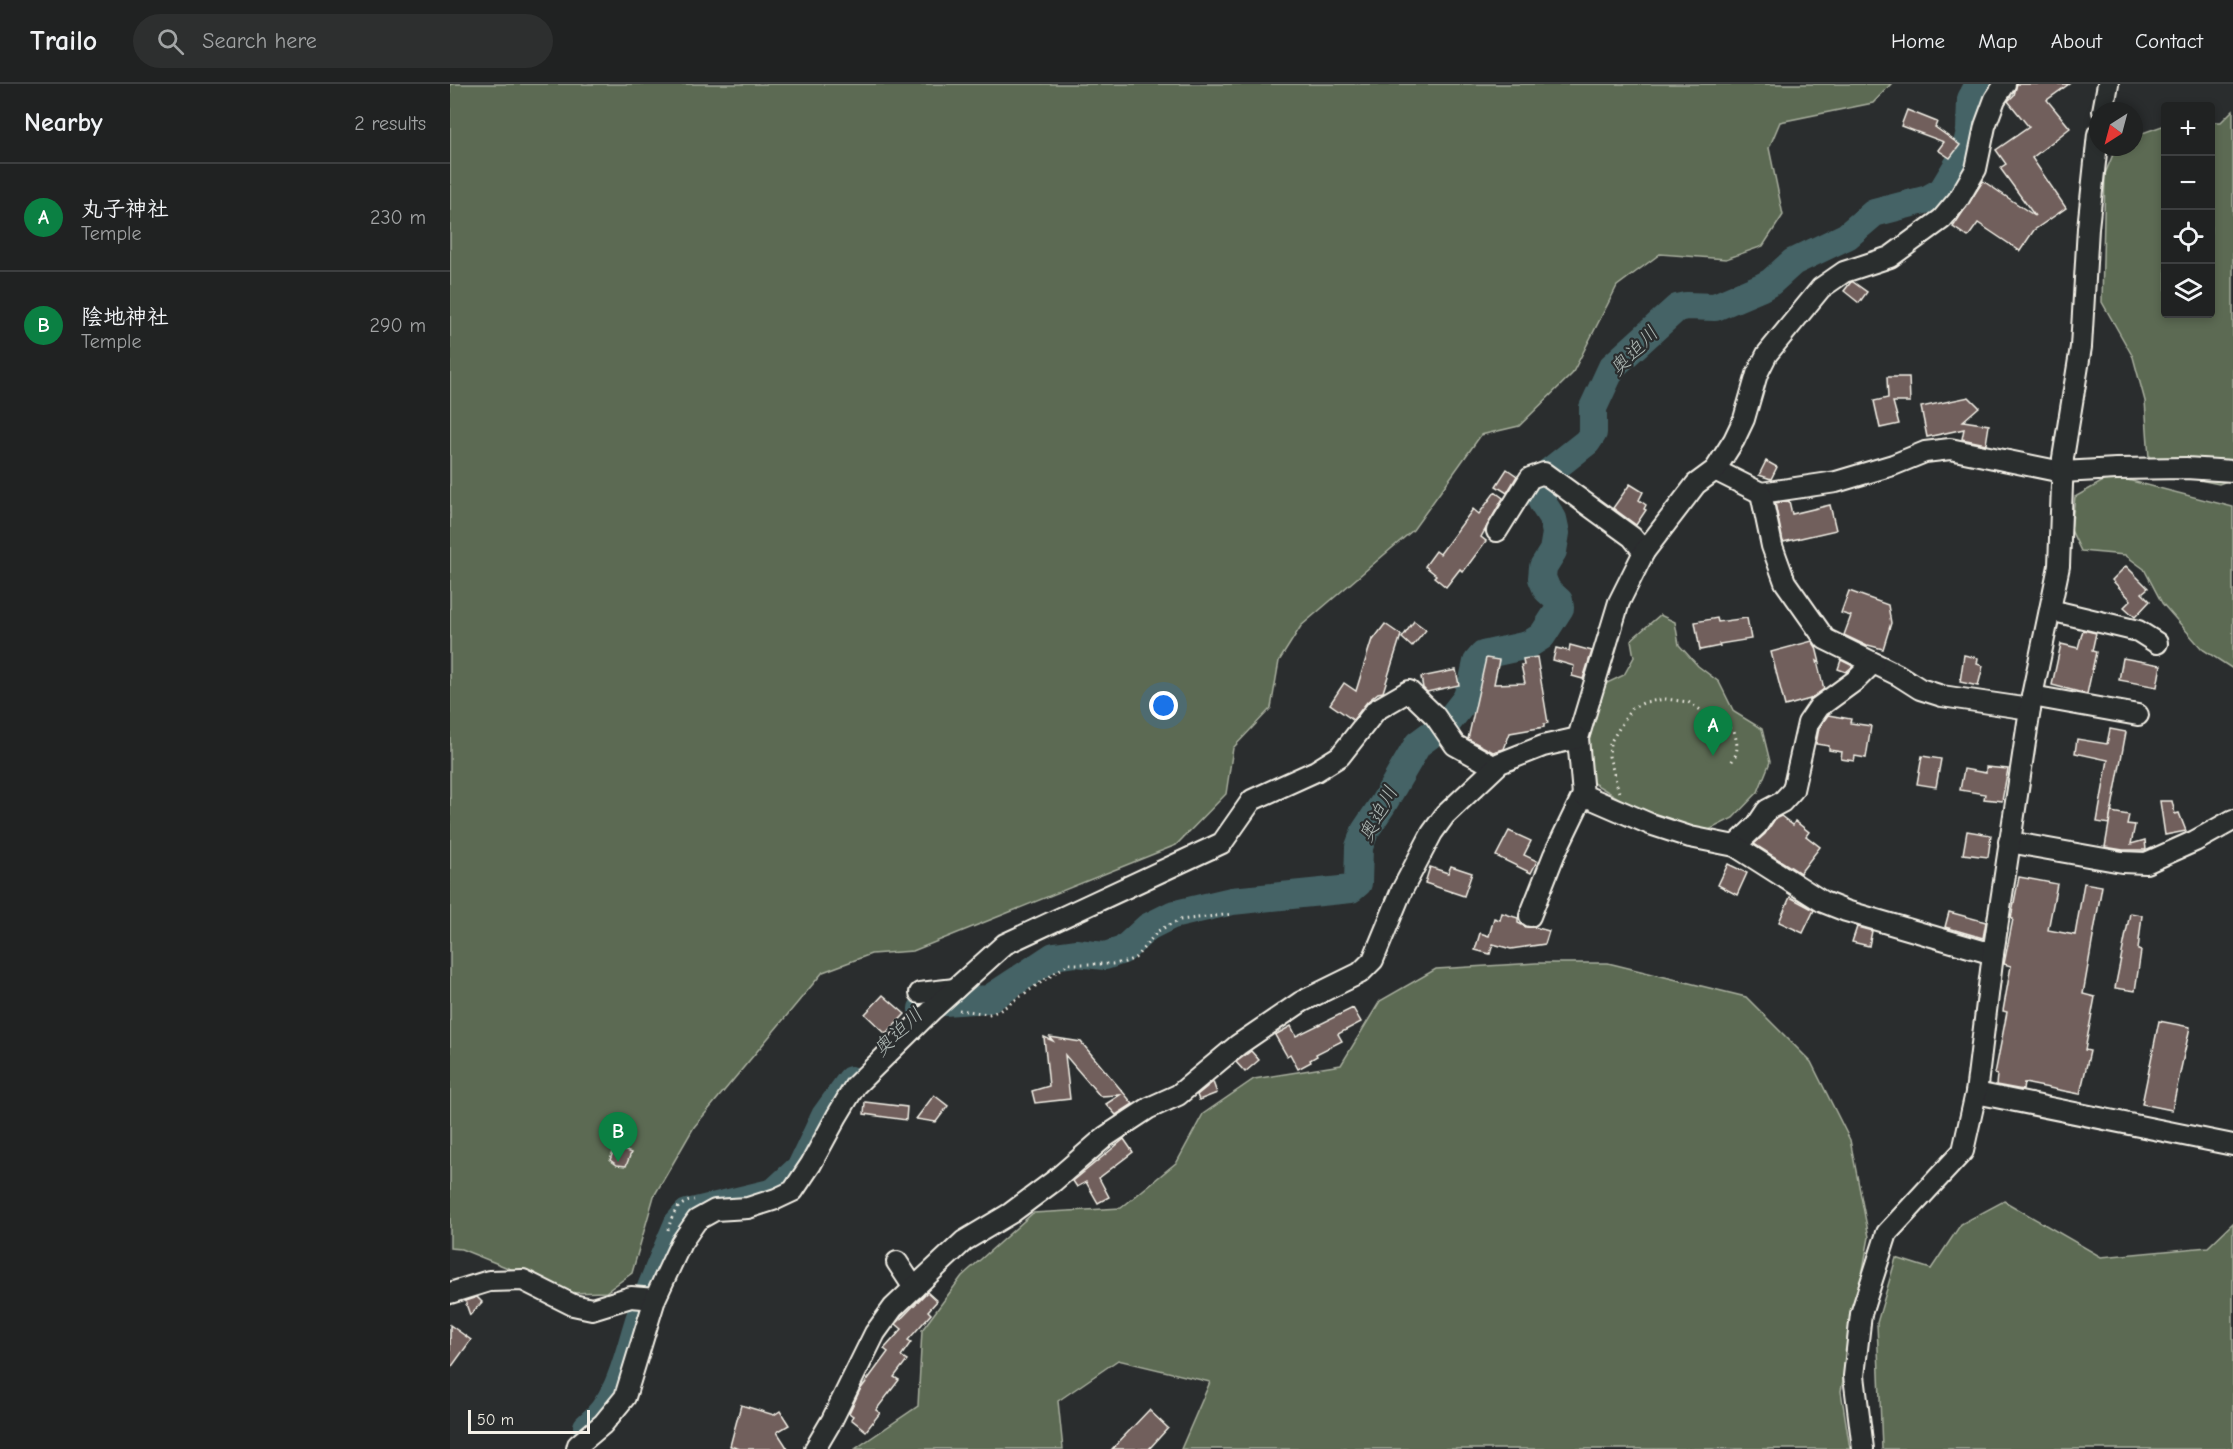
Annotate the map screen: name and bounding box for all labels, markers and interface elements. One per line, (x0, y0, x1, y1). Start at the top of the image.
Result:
search box (133, 14, 553, 68)
text: Trailo (30, 25, 97, 57)
icon: search (154, 25, 187, 58)
text: Search here (202, 28, 317, 54)
text: Home (1891, 29, 1945, 53)
text: Map (1978, 29, 2018, 53)
text: About (2051, 29, 2102, 53)
text: Contact (2135, 29, 2203, 53)
north arrow (2089, 102, 2143, 156)
map controls (2161, 102, 2215, 318)
button: + (2161, 102, 2215, 156)
text: Nearby (24, 108, 103, 138)
text: 2 results (354, 112, 426, 135)
button: − (2161, 156, 2215, 210)
text: 丸子神社 (81, 196, 169, 222)
text: A (38, 206, 49, 229)
text: 230 m (370, 206, 426, 229)
button: locate (2161, 210, 2215, 264)
text: Temple (81, 222, 141, 245)
button: layers (2161, 264, 2215, 318)
text: 陰地神社 (81, 304, 169, 330)
text: B (37, 314, 50, 337)
text: 290 m (370, 314, 426, 337)
water label: 奥迫川 (1605, 321, 1663, 381)
text: Temple (81, 330, 141, 353)
your location (1149, 691, 1178, 720)
pin: A (1694, 706, 1732, 756)
water label: 奥迫川 (1354, 782, 1402, 846)
water label: 奥迫川 (868, 1003, 928, 1061)
pin: B (598, 1112, 638, 1162)
scale bar (468, 1407, 590, 1434)
text: 50 m (477, 1411, 514, 1429)

